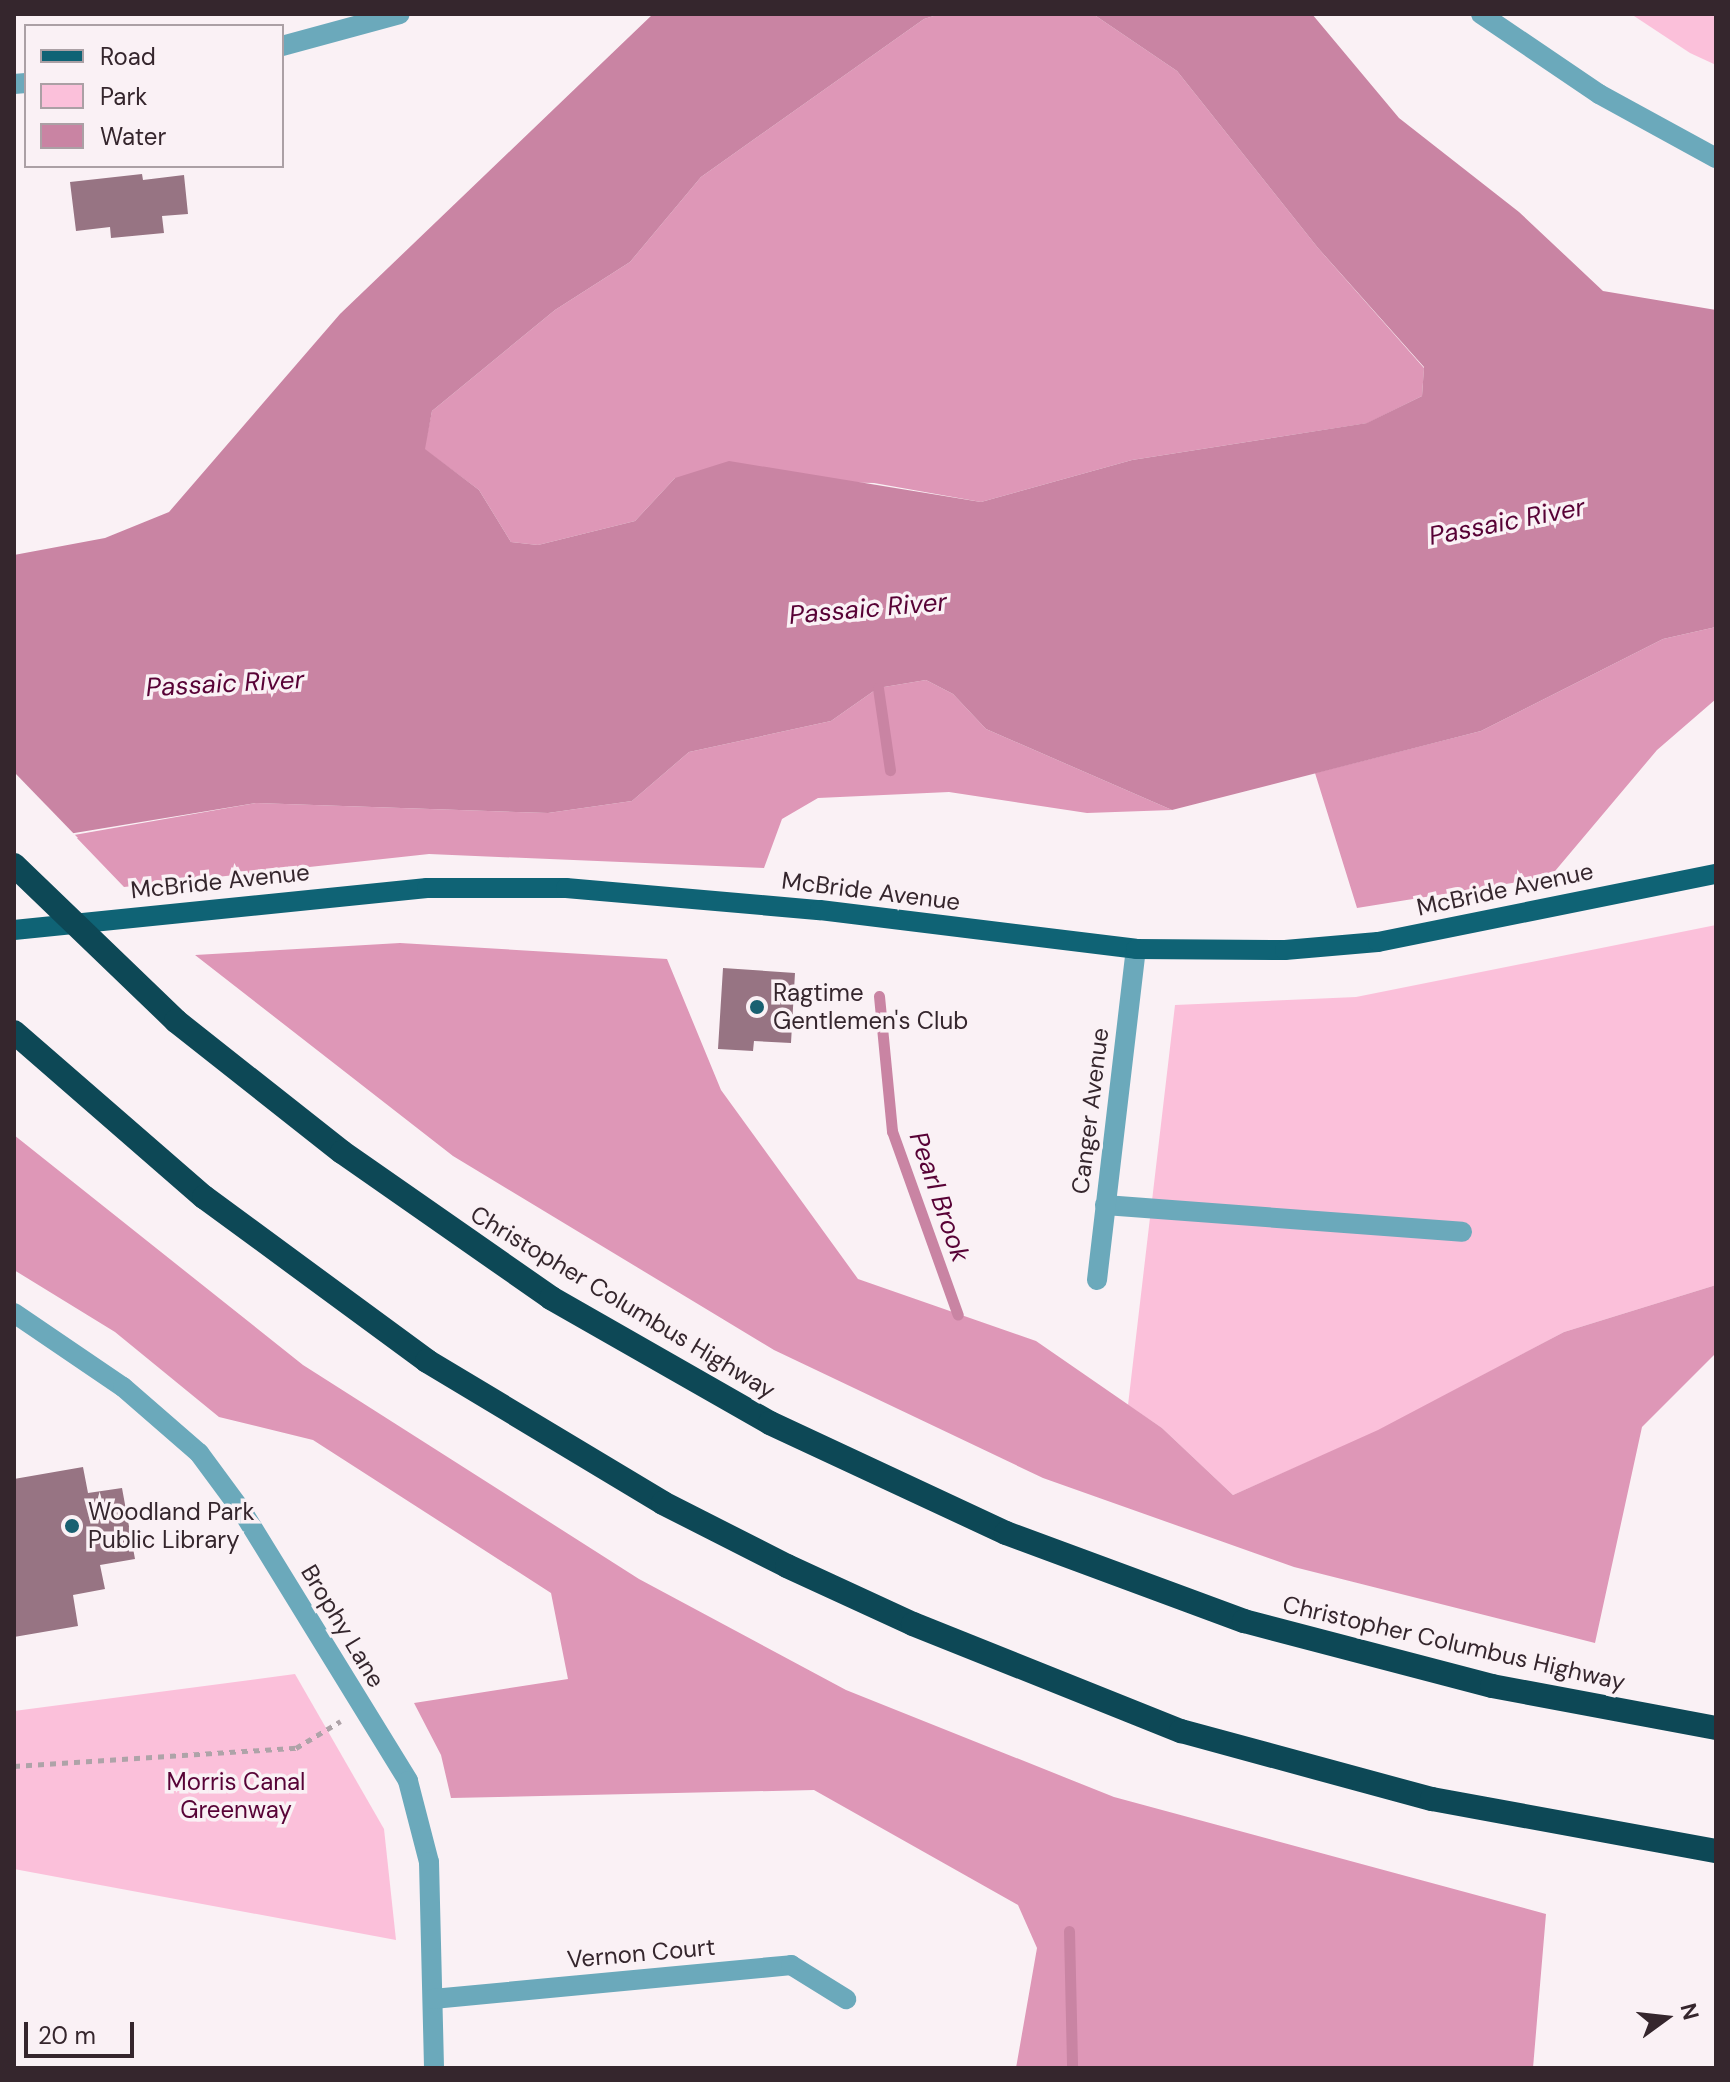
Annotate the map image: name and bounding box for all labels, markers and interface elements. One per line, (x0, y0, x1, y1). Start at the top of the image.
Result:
legend (24, 24, 284, 168)
text: Road (100, 41, 156, 72)
text: Park (100, 81, 147, 112)
text: Water (100, 121, 166, 152)
water label: Passaic River (1426, 492, 1588, 552)
water label: Passaic River (788, 587, 948, 631)
water label: Passaic River (145, 664, 305, 704)
street label: McBride Avenue (1414, 856, 1596, 922)
street label: McBride Avenue (129, 857, 311, 905)
street label: McBride Avenue (780, 866, 962, 916)
place label: Ragtime Gentlemen's Club (773, 979, 968, 1035)
marker: Ragtime Gentlemen's Club (748, 998, 766, 1016)
street label: Canger Avenue (1066, 1026, 1114, 1196)
water label: Pearl Brook (902, 1128, 976, 1266)
street label: Christopher Columbus Highway (465, 1199, 781, 1405)
place label: Woodland Park Public Library (88, 1498, 255, 1554)
marker: Woodland Park Public Library (63, 1517, 81, 1535)
street label: Brophy Lane (295, 1559, 391, 1693)
street label: Christopher Columbus Highway (1280, 1590, 1628, 1696)
park label: Morris Canal Greenway (167, 1768, 305, 1824)
street label: Vernon Court (566, 1932, 716, 1974)
north arrow (1626, 1978, 1706, 2058)
text: N (1674, 2000, 1706, 2023)
scale bar (28, 2006, 138, 2056)
text: 20 m (38, 2020, 96, 2051)

